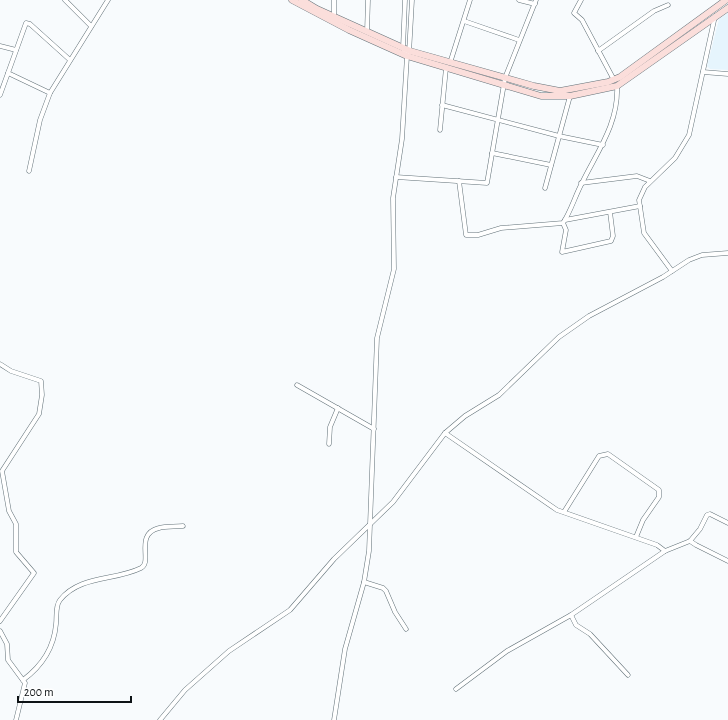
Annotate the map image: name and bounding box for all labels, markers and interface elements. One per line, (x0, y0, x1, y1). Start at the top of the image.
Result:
scale bar (18, 678, 131, 704)
text: 200 m (24, 686, 54, 698)

